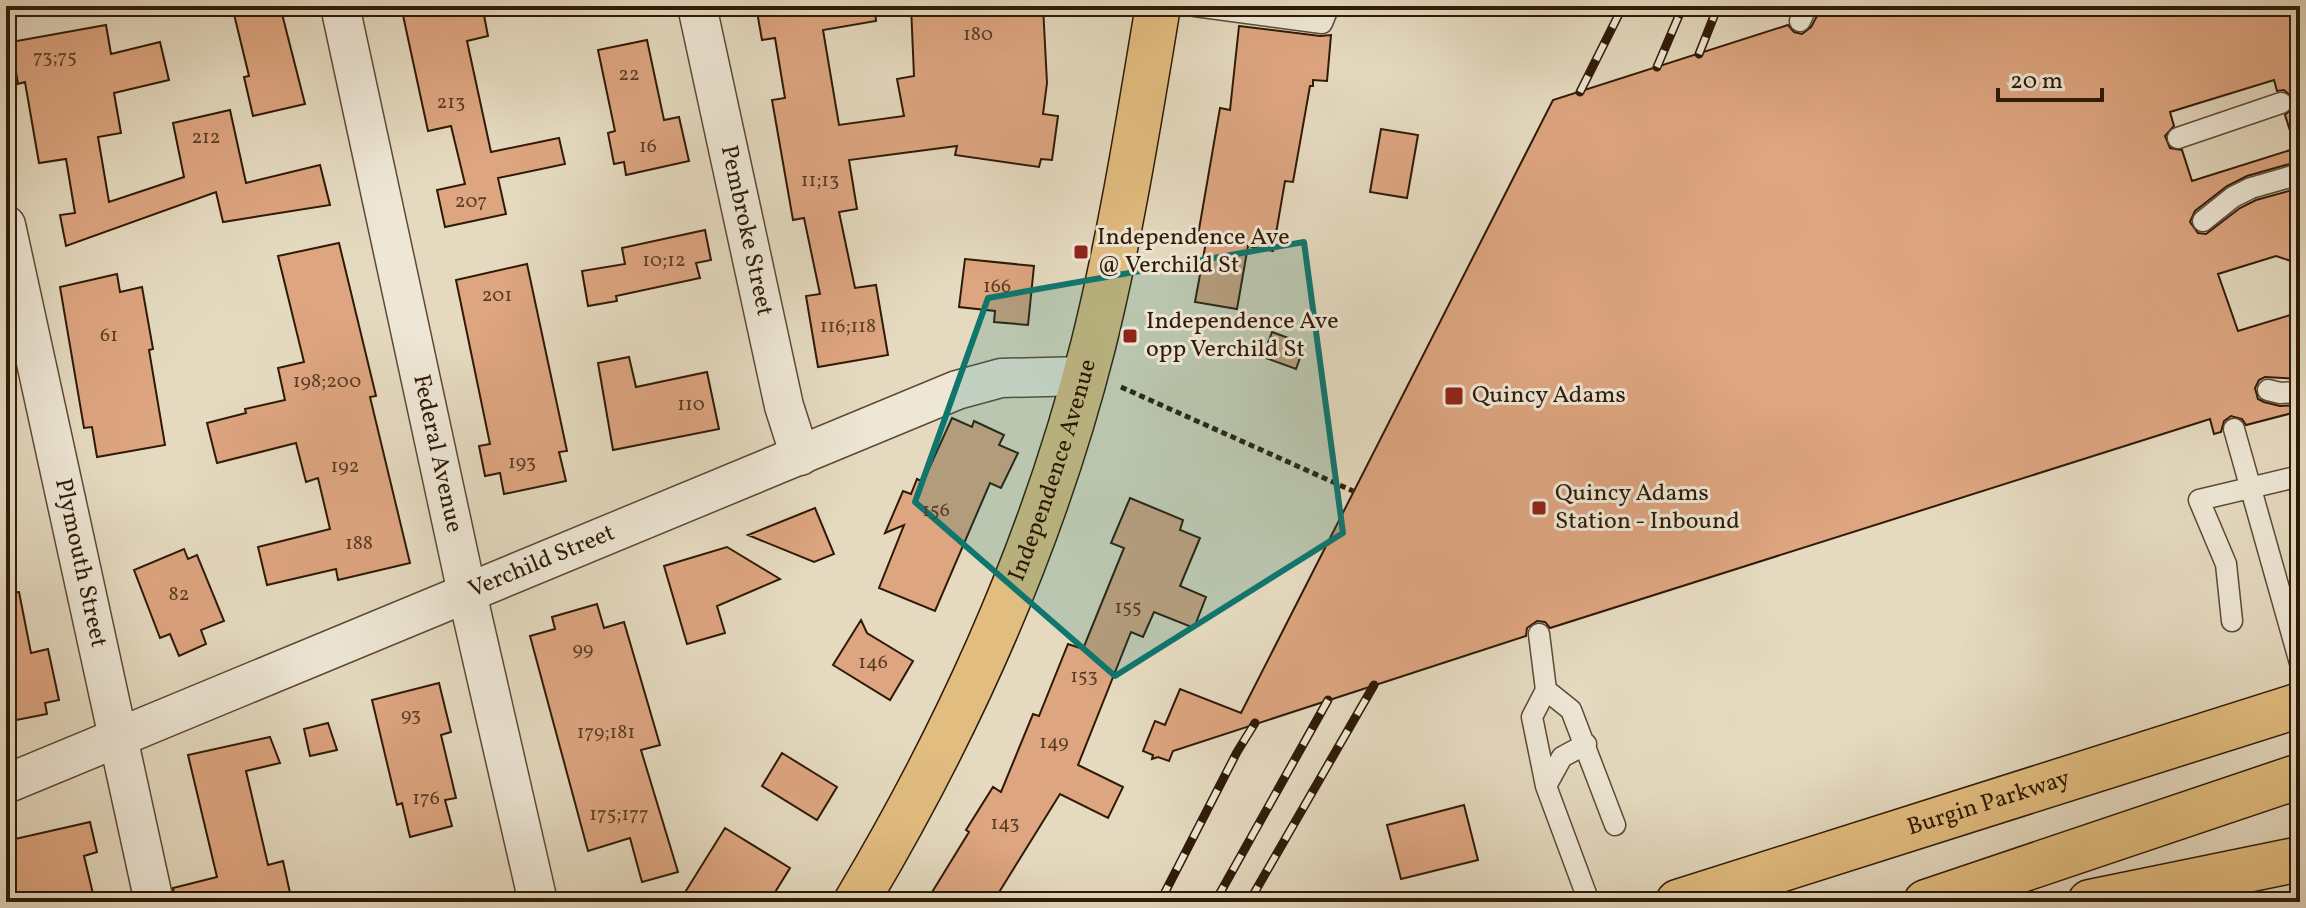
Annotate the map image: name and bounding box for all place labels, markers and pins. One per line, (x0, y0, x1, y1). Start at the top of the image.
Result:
place label: Independence Ave @ Verchild St (1097, 221, 1290, 283)
marker: Independence Ave @ Verchild St (1072, 243, 1090, 261)
place label: Independence Ave opp Verchild St (1146, 305, 1339, 367)
marker: Independence Ave opp Verchild St (1121, 327, 1139, 345)
place label: Quincy Adams (1472, 379, 1626, 413)
marker: Quincy Adams (1443, 385, 1465, 407)
place label: Quincy Adams Station - Inbound (1555, 477, 1740, 539)
marker: Quincy Adams Station - Inbound (1530, 499, 1548, 517)

